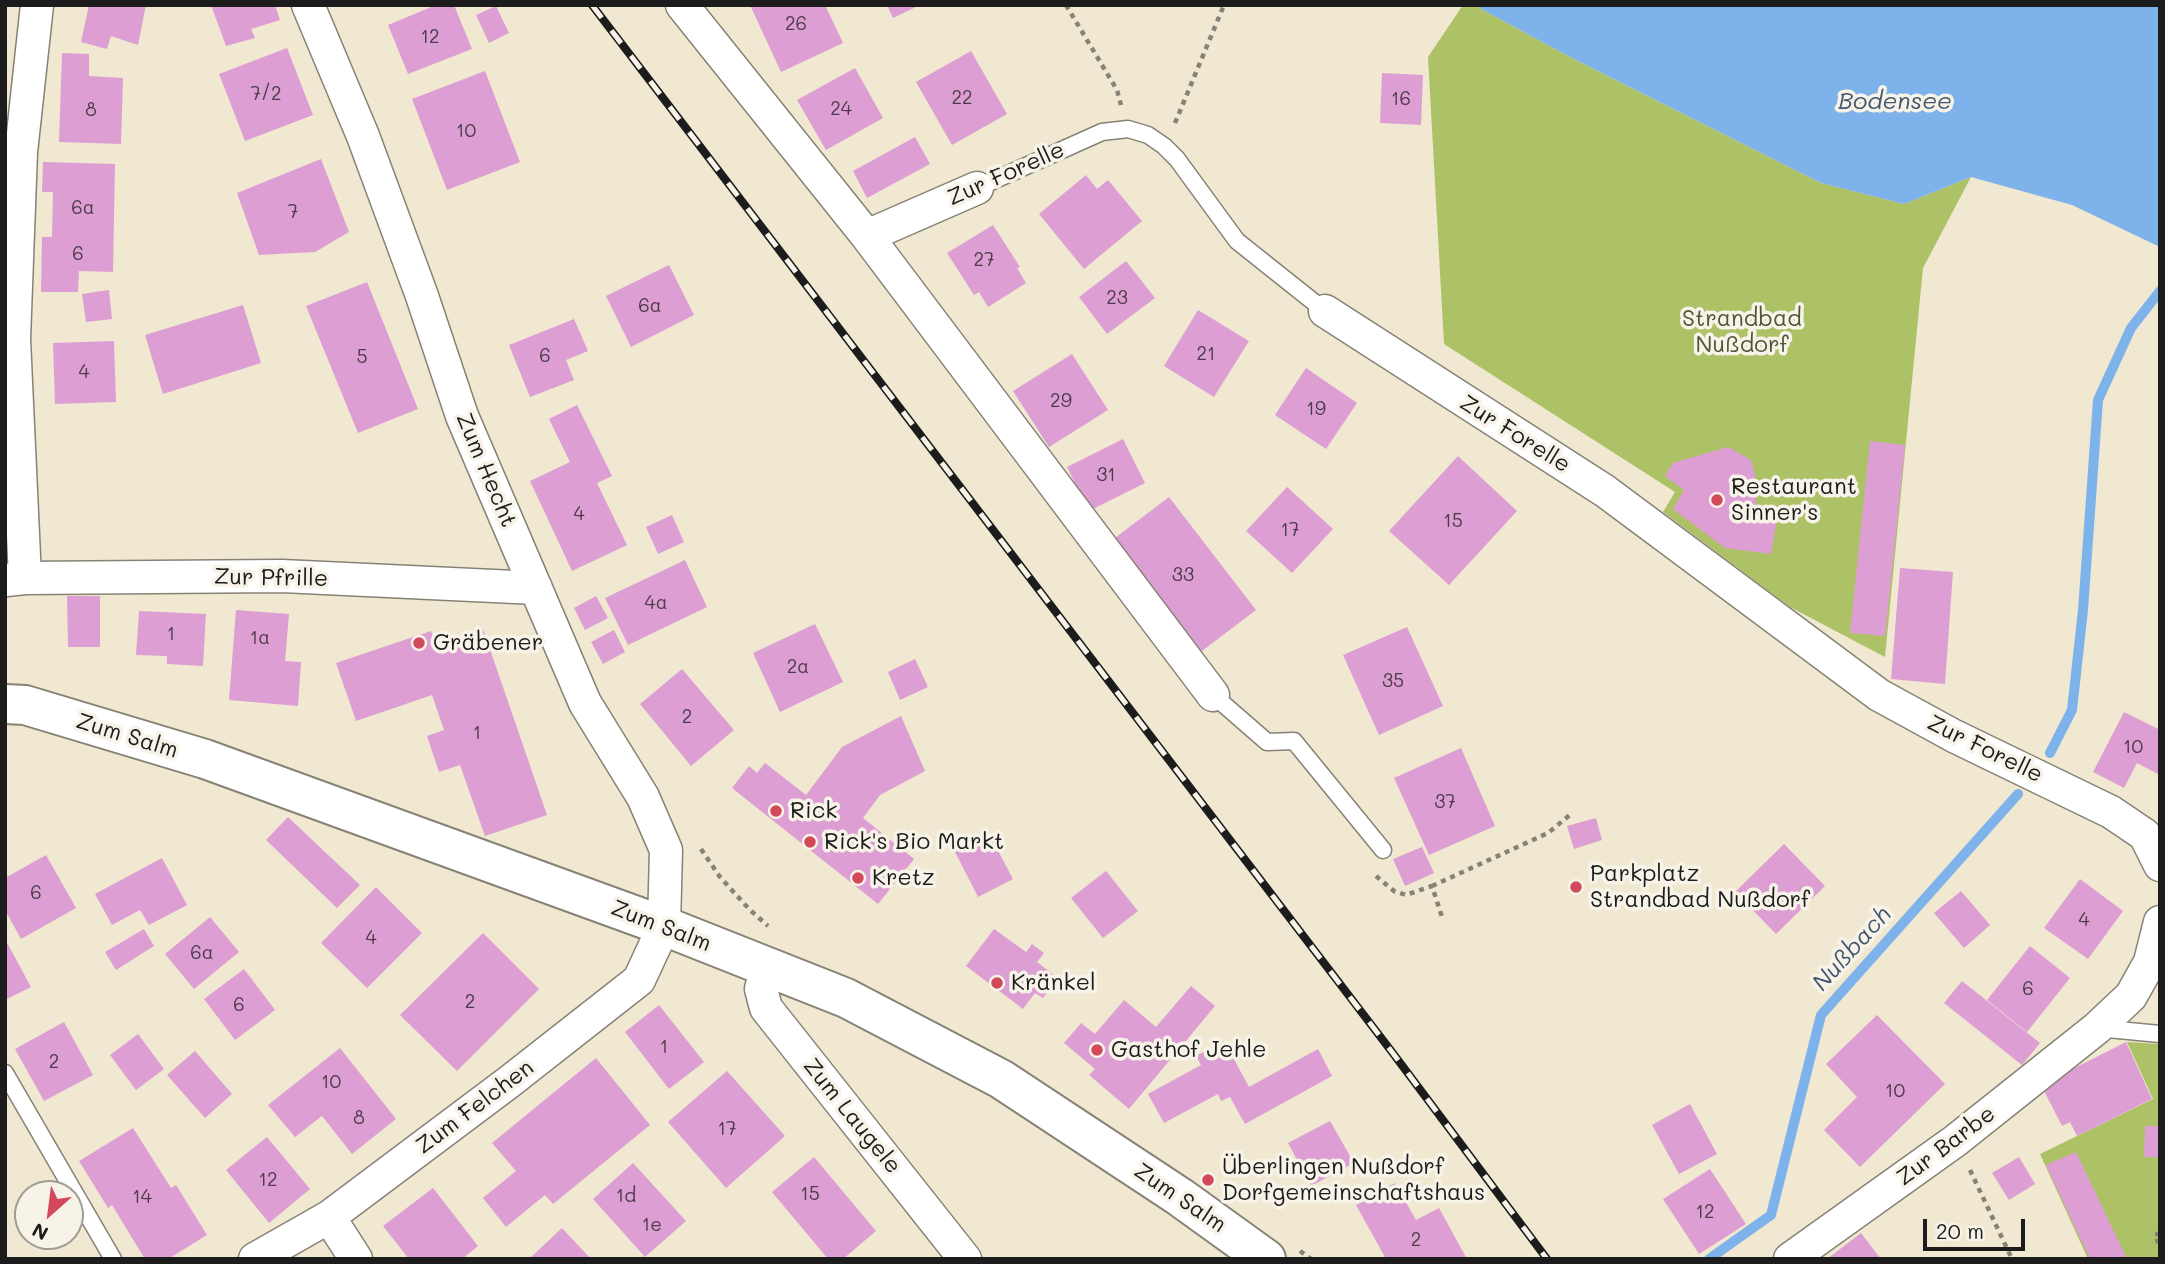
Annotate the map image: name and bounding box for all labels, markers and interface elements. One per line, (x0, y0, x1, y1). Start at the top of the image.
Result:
house number: 26 (785, 13, 807, 35)
house number: 12 (420, 26, 440, 48)
house number: 7/2 (250, 83, 282, 105)
house number: 22 (951, 87, 973, 109)
house number: 16 (1391, 88, 1411, 110)
water label: Bodensee (1838, 88, 1952, 116)
house number: 24 (830, 98, 852, 120)
house number: 8 (85, 99, 97, 121)
house number: 10 (456, 120, 476, 142)
street label: Zur Forelle (943, 136, 1069, 212)
house number: 6a (71, 197, 95, 219)
house number: 7 (288, 201, 298, 223)
house number: 6 (72, 243, 84, 265)
house number: 27 (973, 249, 995, 271)
house number: 23 (1106, 287, 1128, 309)
house number: 6a (638, 295, 662, 317)
park label: Strandbad Nußdorf (1682, 305, 1802, 359)
house number: 21 (1196, 343, 1216, 365)
house number: 6 (539, 345, 551, 367)
house number: 5 (356, 346, 368, 368)
house number: 4 (78, 361, 90, 383)
street label: Zur Forelle (1455, 389, 1575, 479)
house number: 29 (1050, 390, 1072, 412)
house number: 19 (1306, 398, 1326, 420)
street label: Zum Hecht (450, 409, 522, 531)
house number: 31 (1096, 464, 1116, 486)
place label: Restaurant Sinner's (1731, 473, 1857, 527)
marker: Restaurant Sinner's (1709, 492, 1725, 508)
house number: 4 (573, 503, 585, 525)
house number: 15 (1443, 510, 1463, 532)
house number: 17 (1280, 519, 1300, 541)
street label: Zur Pfrille (214, 563, 328, 593)
house number: 33 (1172, 564, 1194, 586)
house number: 4a (645, 592, 667, 614)
house number: 1 (167, 623, 175, 645)
house number: 1a (250, 627, 270, 649)
place label: Gräbener (433, 629, 543, 657)
marker: Gräbener (411, 635, 427, 651)
house number: 2a (787, 656, 809, 678)
house number: 35 (1382, 670, 1404, 692)
house number: 2 (682, 706, 692, 728)
street label: Zum Salm (73, 707, 181, 765)
street label: Zur Forelle (1923, 709, 2047, 789)
house number: 1 (473, 722, 481, 744)
house number: 10 (2123, 736, 2143, 758)
house number: 37 (1434, 791, 1456, 813)
place label: Rick (790, 797, 838, 825)
marker: Rick (768, 803, 784, 819)
place label: Rick's Bio Markt (824, 828, 1004, 856)
marker: Rick's Bio Markt (802, 834, 818, 850)
place label: Parkplatz Strandbad Nußdorf (1590, 860, 1810, 914)
place label: Kretz (872, 864, 935, 892)
marker: Kretz (850, 870, 866, 886)
marker: Parkplatz Strandbad Nußdorf (1568, 879, 1584, 895)
house number: 6 (30, 882, 42, 904)
street label: Zum Salm (607, 894, 715, 958)
water label: Nußbach (1807, 901, 1897, 997)
house number: 4 (2078, 909, 2090, 931)
house number: 4 (365, 927, 377, 949)
house number: 6a (190, 942, 214, 964)
place label: Kränkel (1011, 969, 1096, 997)
marker: Kränkel (989, 975, 1005, 991)
house number: 6 (2022, 978, 2034, 1000)
house number: 2 (465, 991, 475, 1013)
house number: 6 (233, 994, 245, 1016)
house number: 1 (660, 1036, 668, 1058)
place label: Gasthof Jehle (1111, 1036, 1266, 1064)
marker: Gasthof Jehle (1089, 1042, 1105, 1058)
house number: 2 (49, 1051, 59, 1073)
street label: Zum Laugele (797, 1053, 907, 1179)
street label: Zum Felchen (411, 1054, 539, 1160)
house number: 10 (321, 1071, 341, 1093)
house number: 10 (1885, 1080, 1905, 1102)
street label: Zur Barbe (1891, 1100, 2001, 1192)
house number: 8 (353, 1107, 365, 1129)
house number: 17 (717, 1118, 737, 1140)
place label: Überlingen Nußdorf Dorfgemeinschaftshaus (1222, 1153, 1485, 1207)
street label: Zum Salm (1129, 1157, 1231, 1239)
house number: 12 (258, 1169, 278, 1191)
marker: Überlingen Nußdorf Dorfgemeinschaftshaus (1200, 1172, 1216, 1188)
north arrow (14, 1180, 84, 1250)
house number: 15 (800, 1183, 820, 1205)
house number: 1d (616, 1185, 636, 1207)
house number: 14 (132, 1186, 152, 1208)
house number: 12 (1695, 1201, 1715, 1223)
scale bar (1927, 1204, 2028, 1248)
house number: 1e (642, 1214, 662, 1236)
text: 20 m (1936, 1217, 1984, 1244)
text: N (28, 1218, 52, 1247)
house number: 2 (1411, 1229, 1421, 1251)

